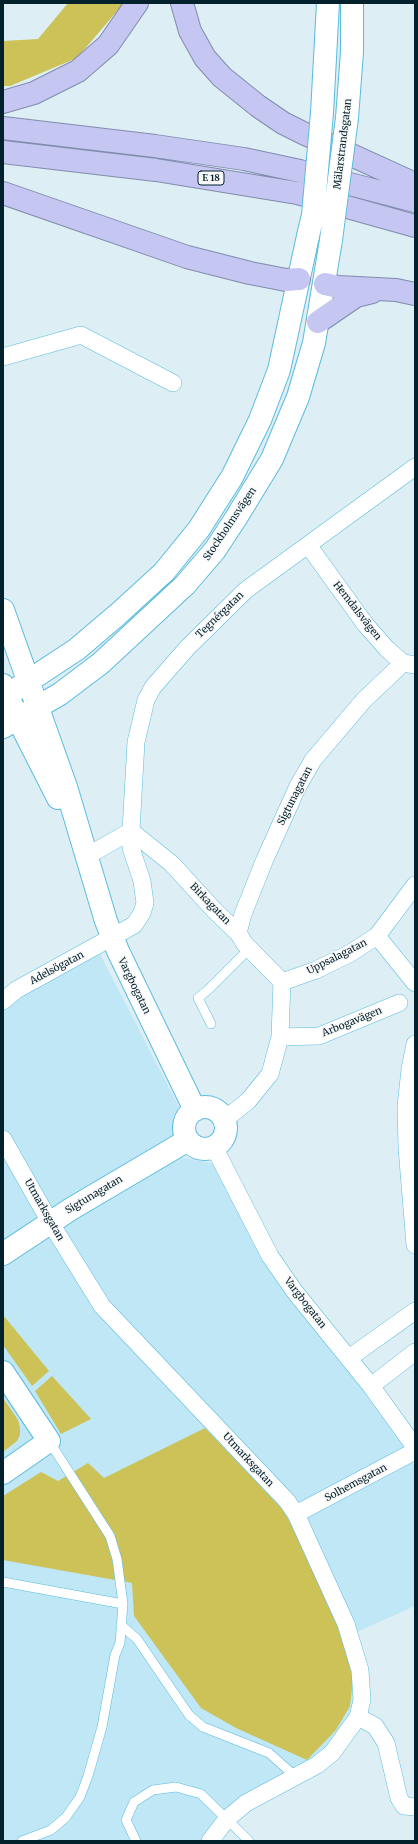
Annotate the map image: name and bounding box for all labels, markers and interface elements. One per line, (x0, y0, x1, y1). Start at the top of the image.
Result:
street label: Mälarstrandsgatan (331, 98, 355, 190)
road number: E 18 (198, 171, 224, 185)
street label: Stockholmsvägen (201, 485, 259, 563)
street label: Hemdalsvägen (330, 579, 384, 643)
street label: Tegnérgatan (194, 589, 246, 641)
street label: Sigtunagatan (275, 765, 315, 827)
street label: Birkagatan (187, 881, 233, 927)
street label: Uppsalagatan (305, 937, 369, 977)
street label: Adelsögatan (28, 949, 86, 987)
street label: Vargbogatan (115, 956, 153, 1016)
street label: Arbogavägen (320, 1005, 384, 1039)
street label: Sigtunagatan (63, 1173, 125, 1217)
street label: Utmarksgatan (21, 1177, 67, 1243)
street label: Vargbogatan (281, 1275, 329, 1331)
street label: Utmarksgatan (220, 1431, 276, 1489)
street label: Solhemsgatan (323, 1462, 389, 1504)

